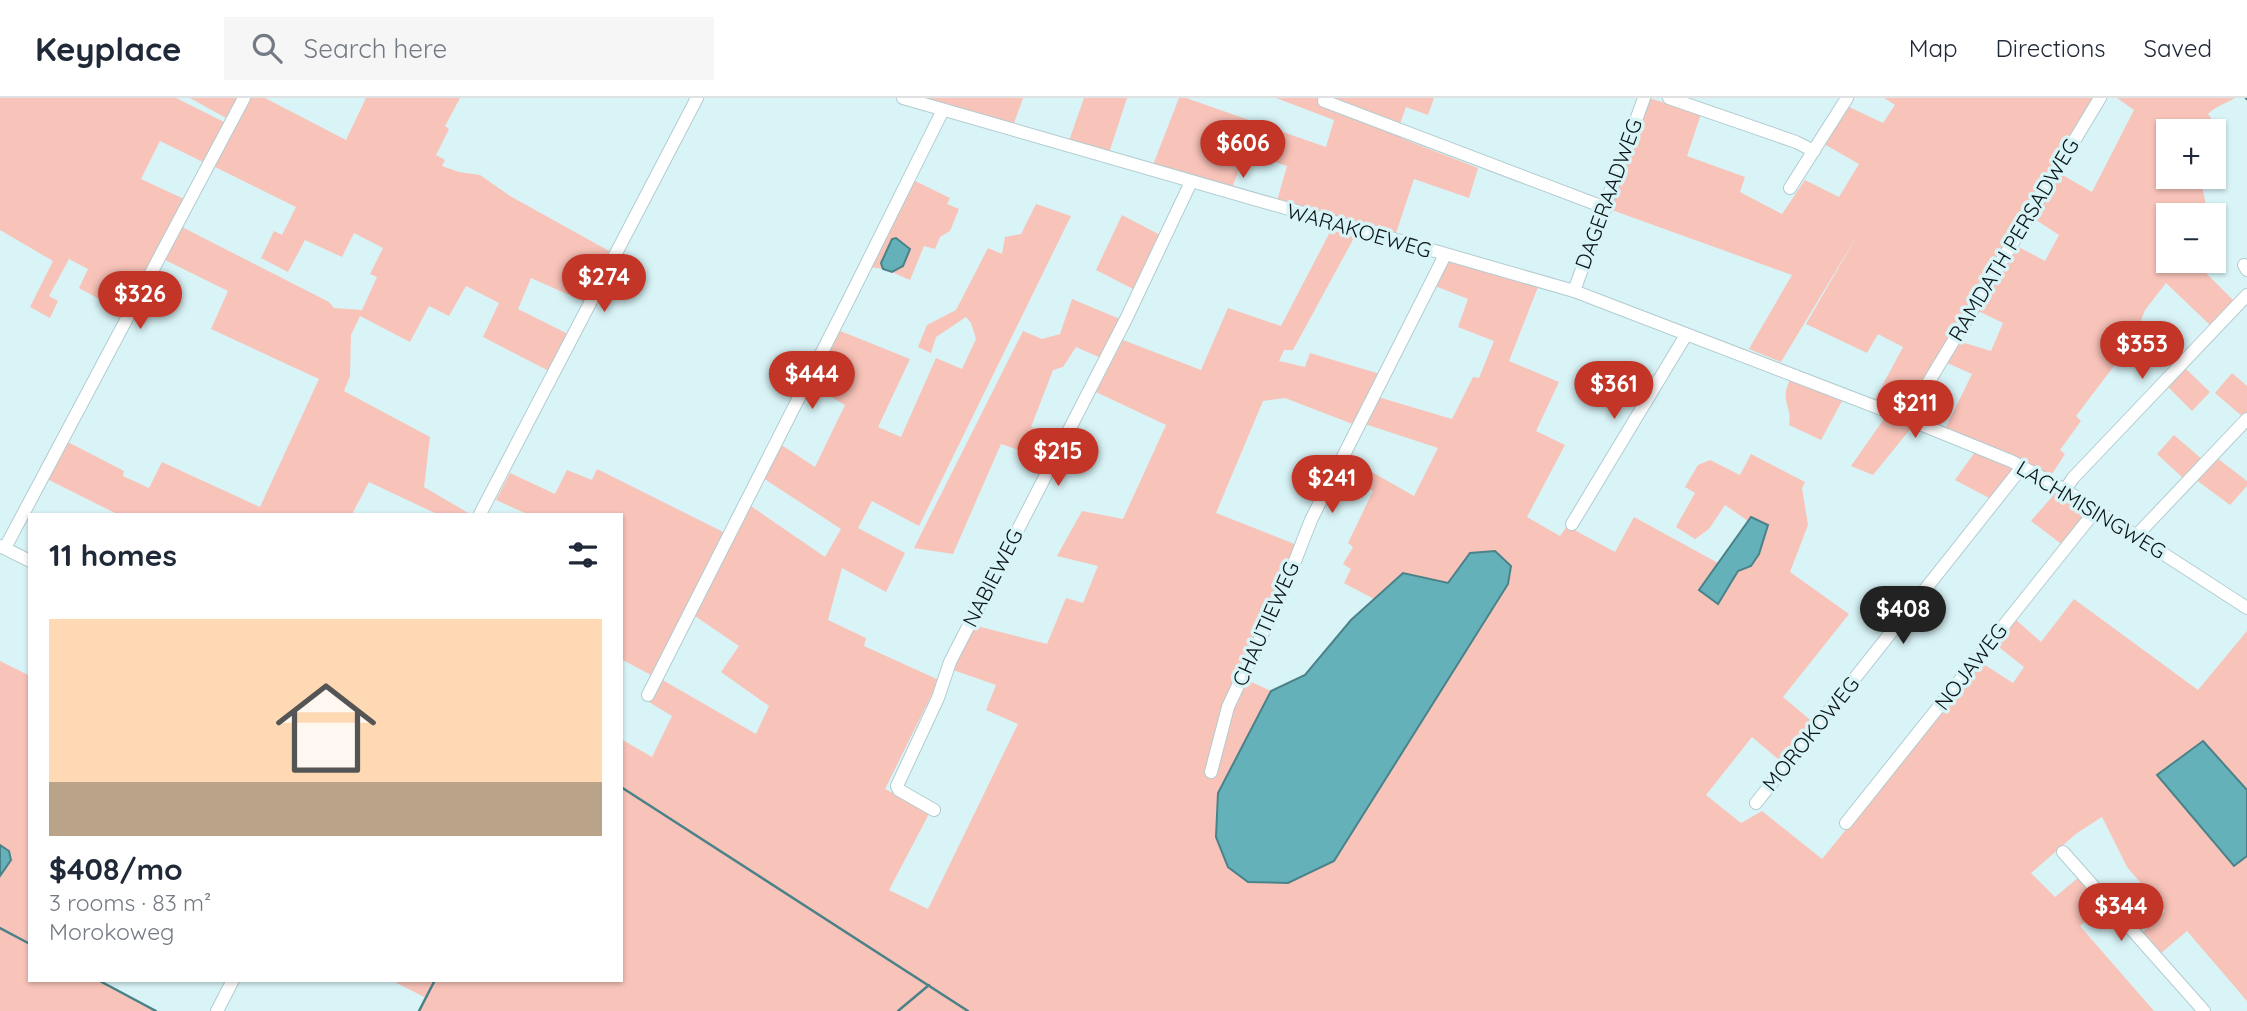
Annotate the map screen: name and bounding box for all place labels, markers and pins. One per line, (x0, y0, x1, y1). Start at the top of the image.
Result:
pin: $606 (1202, 120, 1284, 180)
pin: $274 (563, 254, 645, 314)
pin: $326 (99, 272, 181, 331)
pin: $353 (2101, 322, 2183, 381)
pin: $444 (771, 352, 853, 411)
pin: $361 (1573, 362, 1655, 421)
pin: $211 (1874, 380, 1956, 440)
pin: $215 (1017, 428, 1099, 488)
pin: $241 (1291, 456, 1373, 515)
pin: $408 (1862, 587, 1944, 646)
pin: $344 (2080, 884, 2162, 943)

